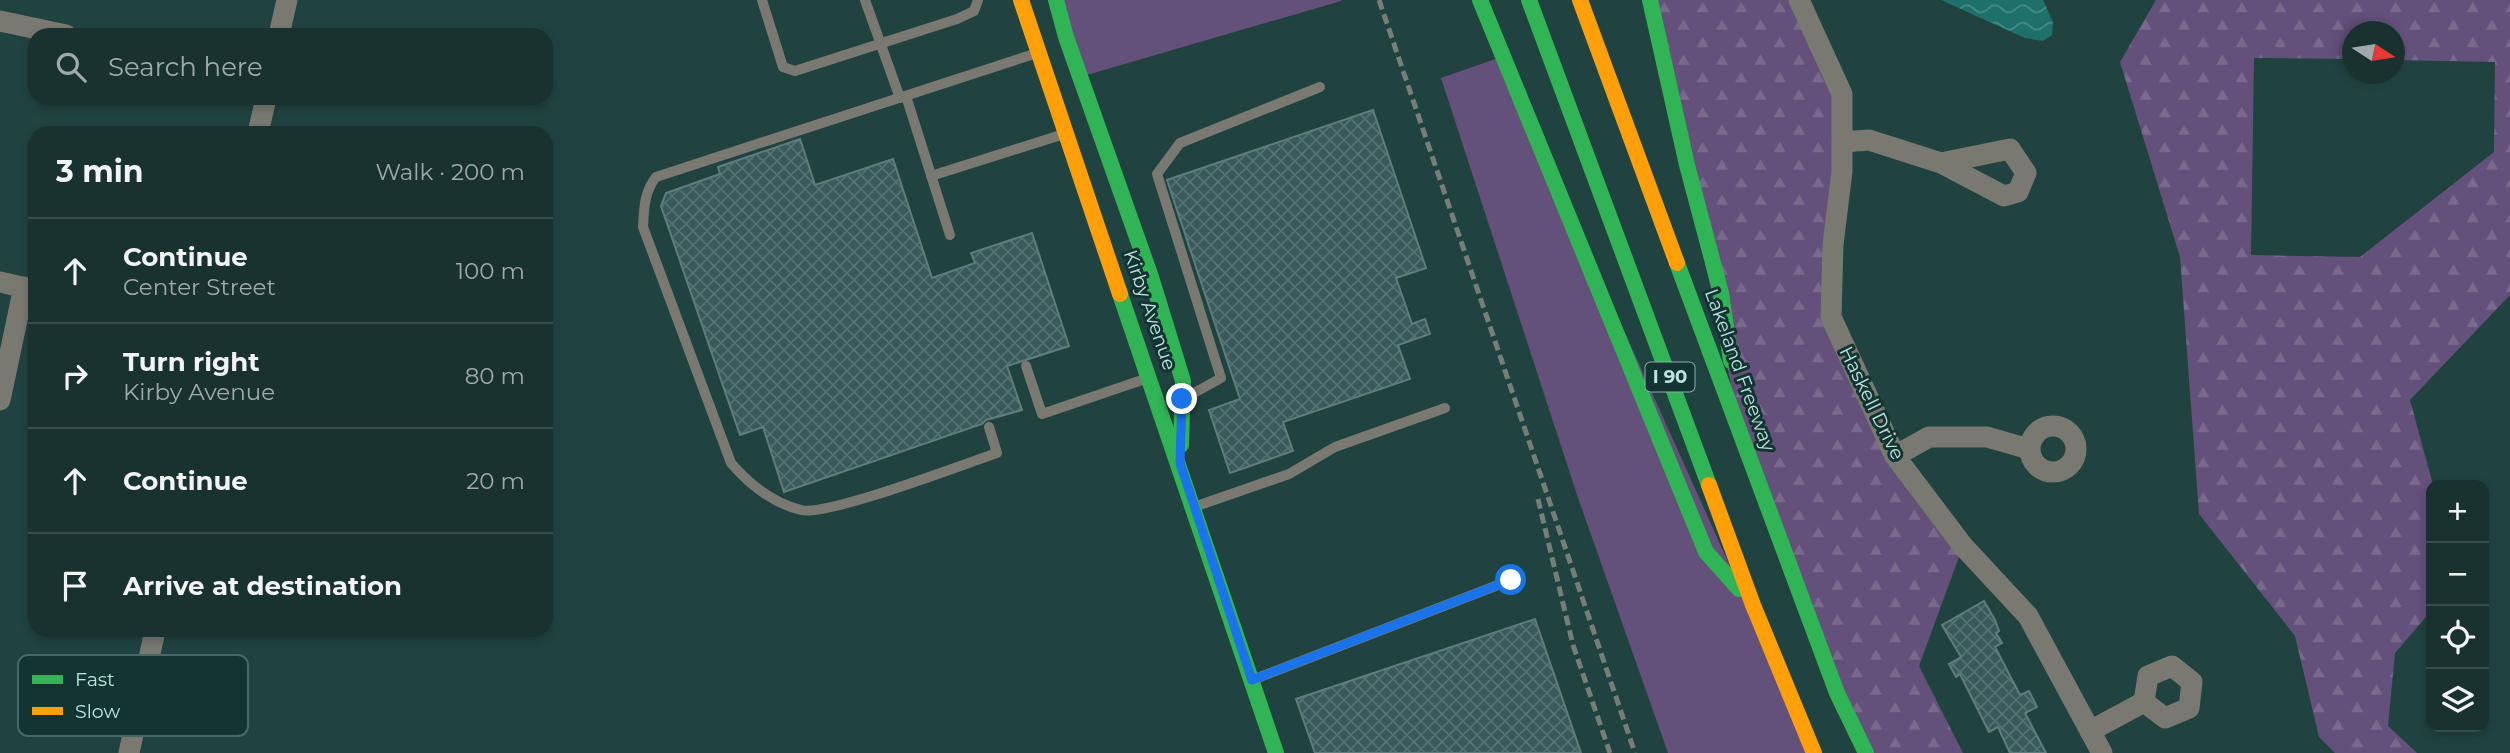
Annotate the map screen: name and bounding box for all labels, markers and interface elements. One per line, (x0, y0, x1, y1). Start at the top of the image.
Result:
north arrow (2342, 21, 2405, 84)
search box (28, 28, 553, 105)
icon: search (52, 48, 90, 86)
text: Search here (108, 51, 263, 83)
text: 3 min (56, 153, 143, 190)
text: Walk · 200 m (375, 158, 525, 186)
text: Continue (123, 241, 248, 273)
street label: Kirby Avenue (1119, 247, 1181, 373)
icon: ahead (56, 252, 94, 290)
text: 100 m (456, 257, 525, 285)
text: Center Street (123, 273, 276, 301)
street label: Lakeland Freeway (1700, 286, 1780, 455)
street label: Haskell Drive (1835, 343, 1909, 463)
text: Turn right (123, 346, 259, 378)
icon: right (56, 357, 94, 395)
text: 80 m (465, 362, 525, 390)
road number: I 90 (1646, 362, 1694, 391)
text: Kirby Avenue (123, 378, 275, 406)
route end (1166, 383, 1197, 414)
icon: ahead (56, 462, 94, 500)
text: Continue (123, 465, 248, 497)
text: 20 m (466, 467, 525, 495)
map controls (2426, 480, 2489, 732)
button: + (2426, 480, 2489, 543)
button: − (2426, 543, 2489, 606)
route start (1495, 564, 1526, 595)
icon: arrive (56, 567, 94, 605)
text: Arrive at destination (123, 570, 402, 602)
button: locate (2426, 606, 2489, 669)
legend (18, 655, 248, 736)
text: Fast (75, 668, 115, 691)
button: layers (2426, 669, 2489, 732)
text: Slow (75, 700, 120, 723)

